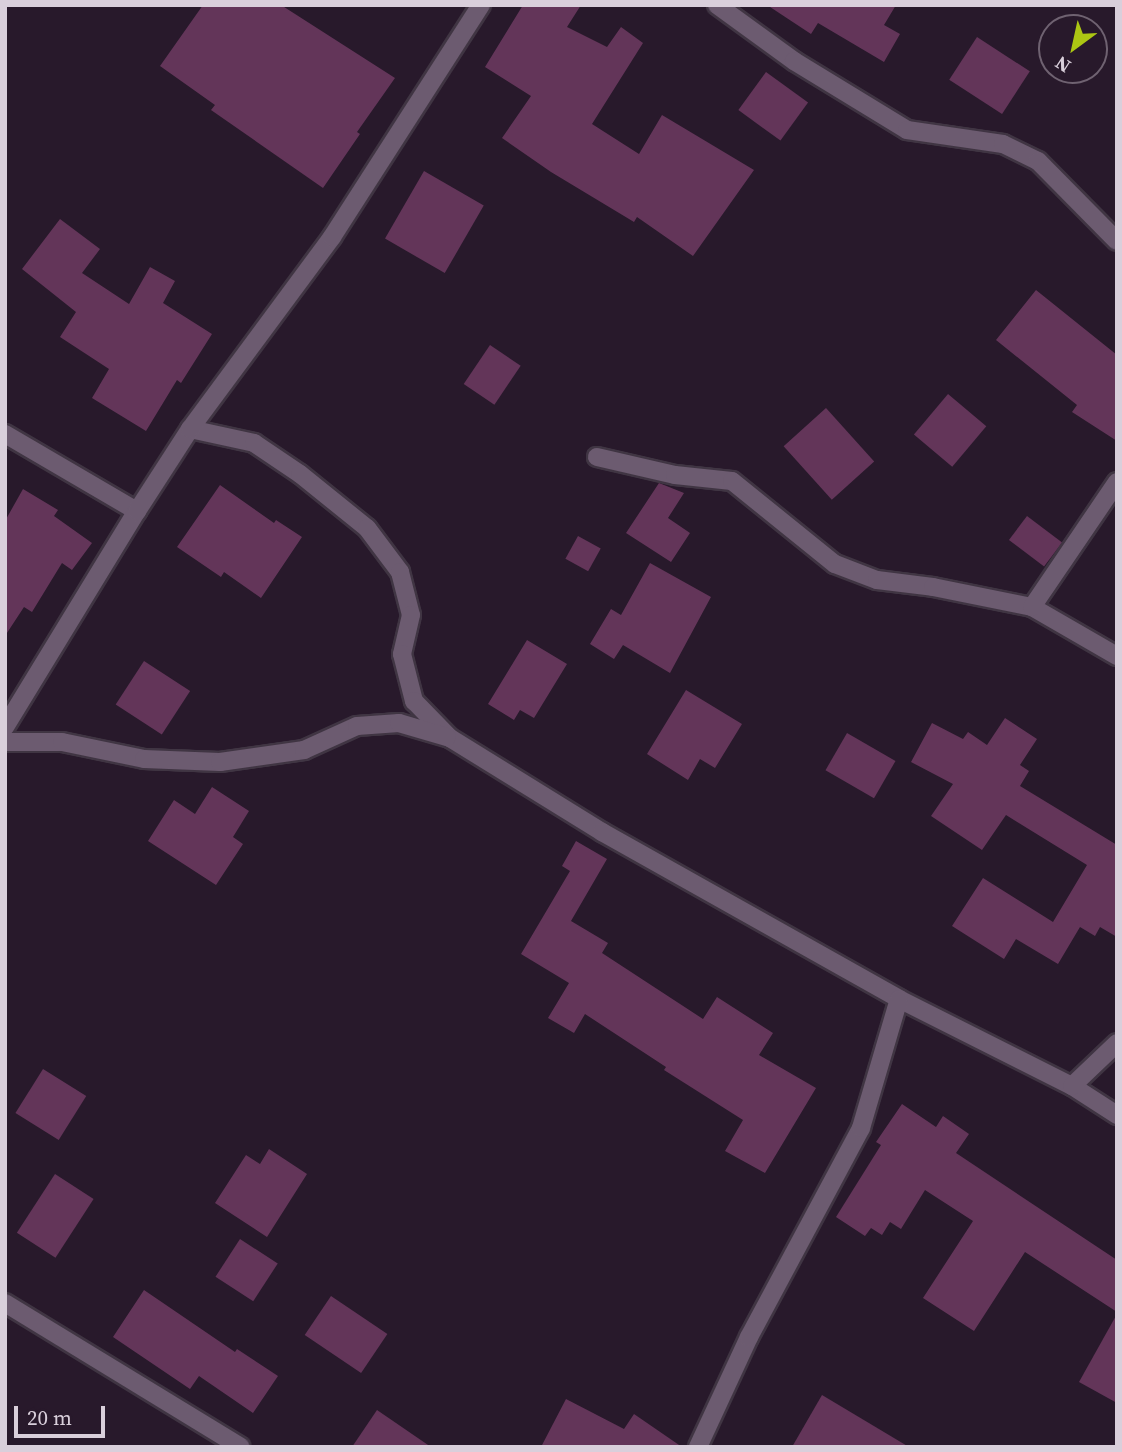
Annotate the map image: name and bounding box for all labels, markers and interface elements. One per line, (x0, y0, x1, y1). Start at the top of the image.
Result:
north arrow (1038, 14, 1108, 84)
text: N (1050, 50, 1076, 80)
scale bar (18, 1392, 108, 1436)
text: 20 m (27, 1403, 72, 1432)

